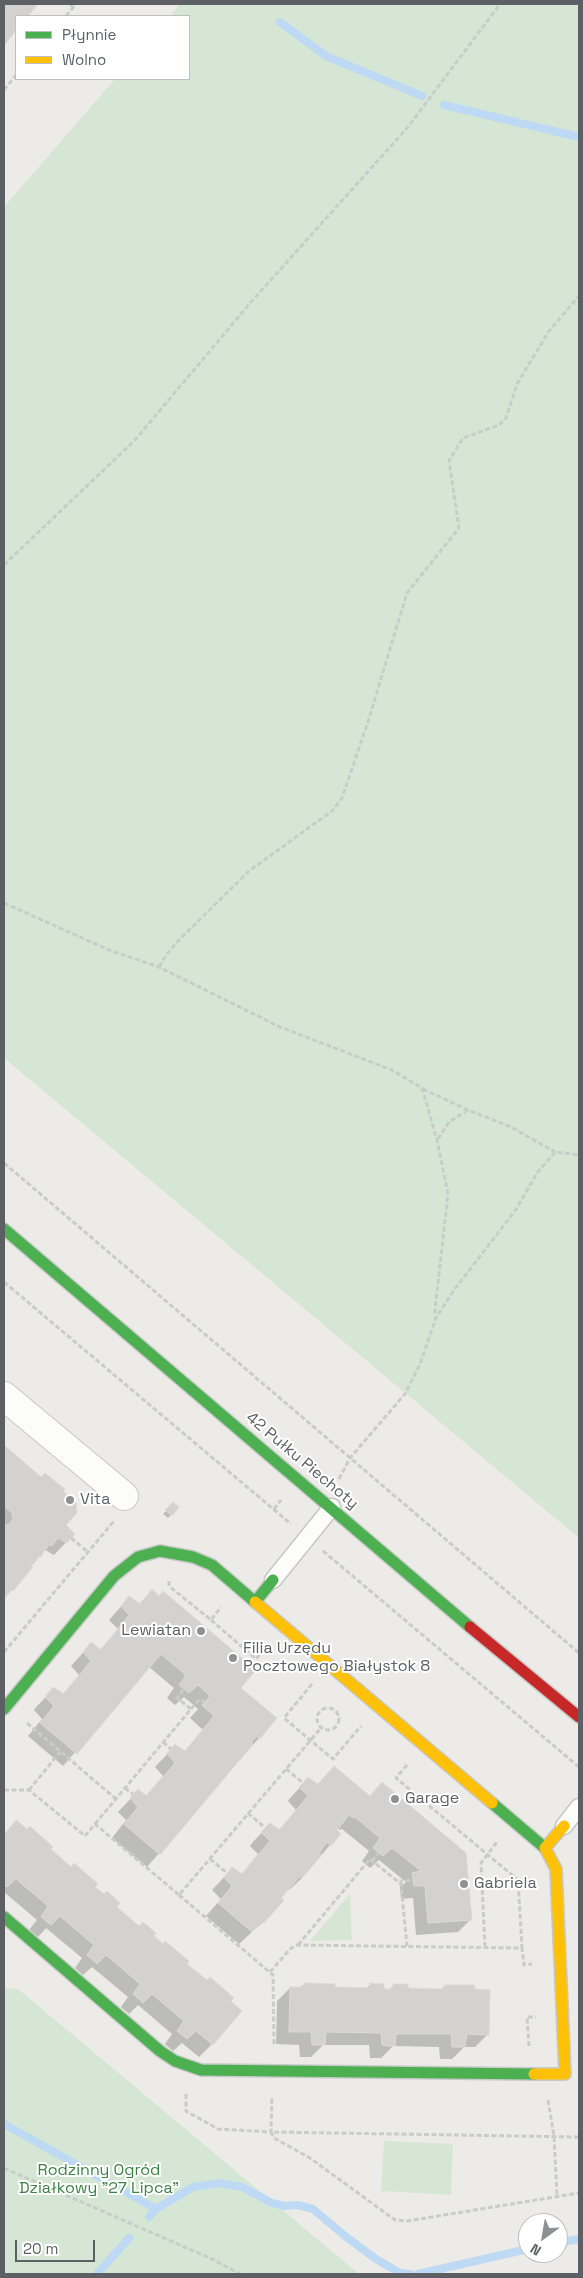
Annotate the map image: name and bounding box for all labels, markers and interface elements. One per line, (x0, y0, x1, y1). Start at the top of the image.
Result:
legend (15, 15, 190, 80)
text: Płynnie (62, 25, 116, 44)
text: Wolno (62, 50, 106, 69)
street label: 42 Pułku Piechoty (242, 1408, 362, 1514)
place label: Vita (80, 1490, 110, 1510)
marker: Vita (64, 1494, 76, 1506)
place label: Lewiatan (121, 1621, 191, 1641)
marker: Lewiatan (195, 1625, 207, 1637)
place label: Filia Urzędu Pocztowego Białystok 8 (243, 1639, 430, 1677)
marker: Filia Urzędu Pocztowego Białystok 8 (227, 1652, 239, 1664)
place label: Garage (405, 1789, 459, 1809)
marker: Garage (389, 1793, 401, 1805)
place label: Gabriela (474, 1874, 537, 1894)
marker: Gabriela (458, 1878, 470, 1890)
park label: Rodzinny Ogród Działkowy "27 Lipca" (19, 2161, 179, 2199)
north arrow (518, 2213, 568, 2263)
scale bar (18, 2230, 98, 2262)
text: 20 m (23, 2239, 58, 2258)
text: N (527, 2240, 544, 2260)

